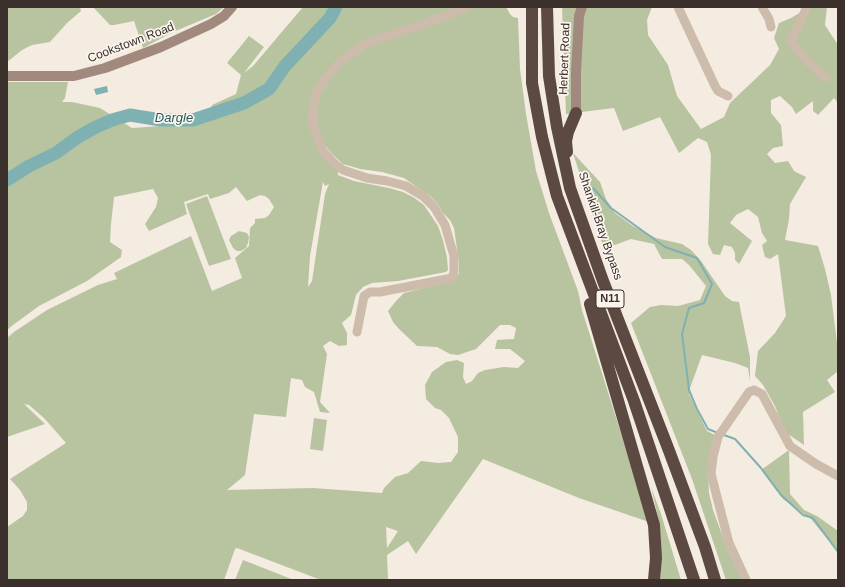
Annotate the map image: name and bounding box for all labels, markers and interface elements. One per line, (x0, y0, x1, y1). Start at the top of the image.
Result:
street label: Cookstown Road (86, 20, 176, 66)
street label: Herbert Road (557, 23, 573, 95)
water label: Dargle (155, 110, 193, 126)
street label: Shankill-Bray Bypass (575, 170, 625, 282)
road number: N11 (596, 290, 624, 308)

